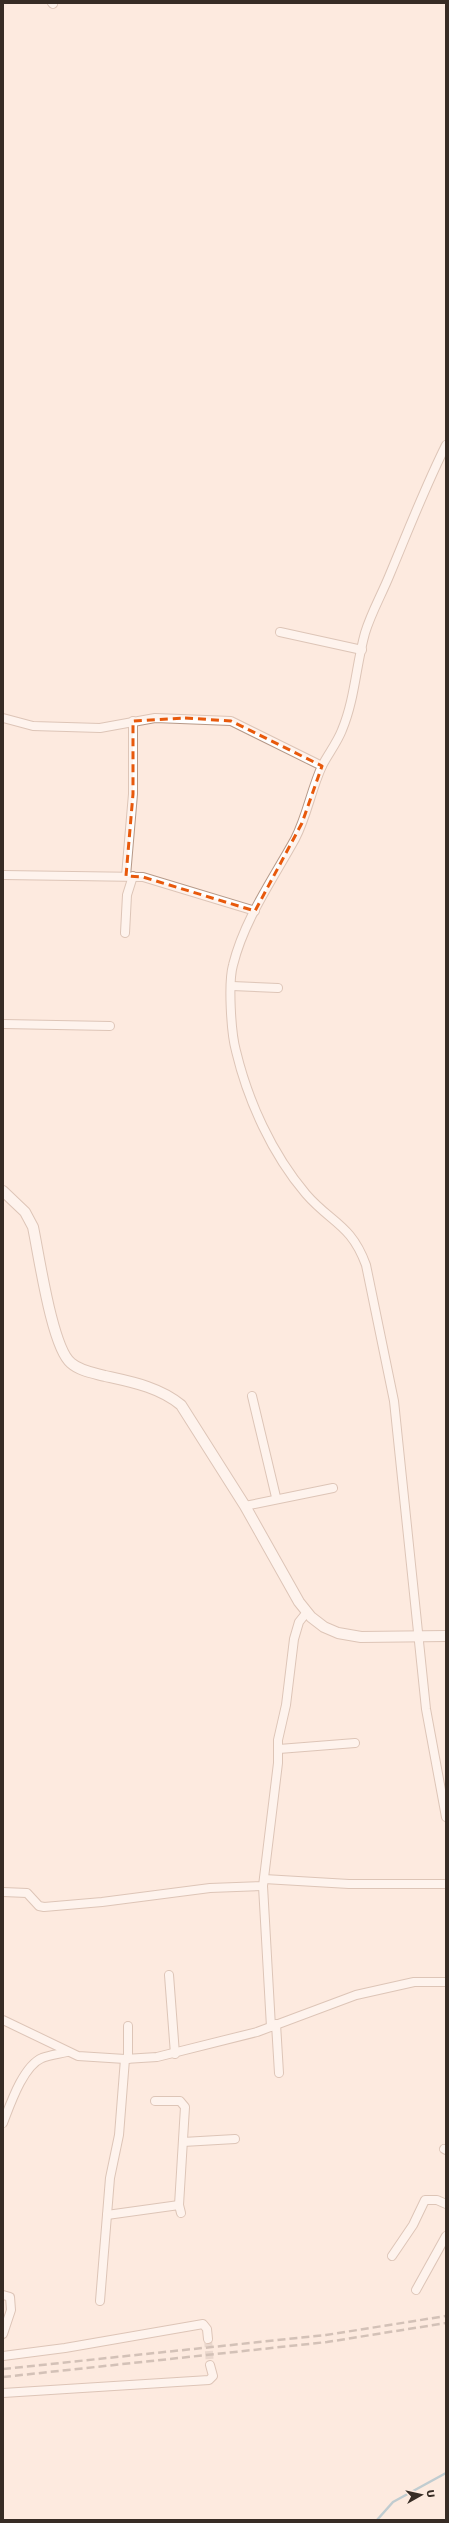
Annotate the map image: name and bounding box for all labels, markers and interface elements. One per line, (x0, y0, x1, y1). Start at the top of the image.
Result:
north arrow (401, 2475, 441, 2515)
text: U (423, 2489, 437, 2499)

